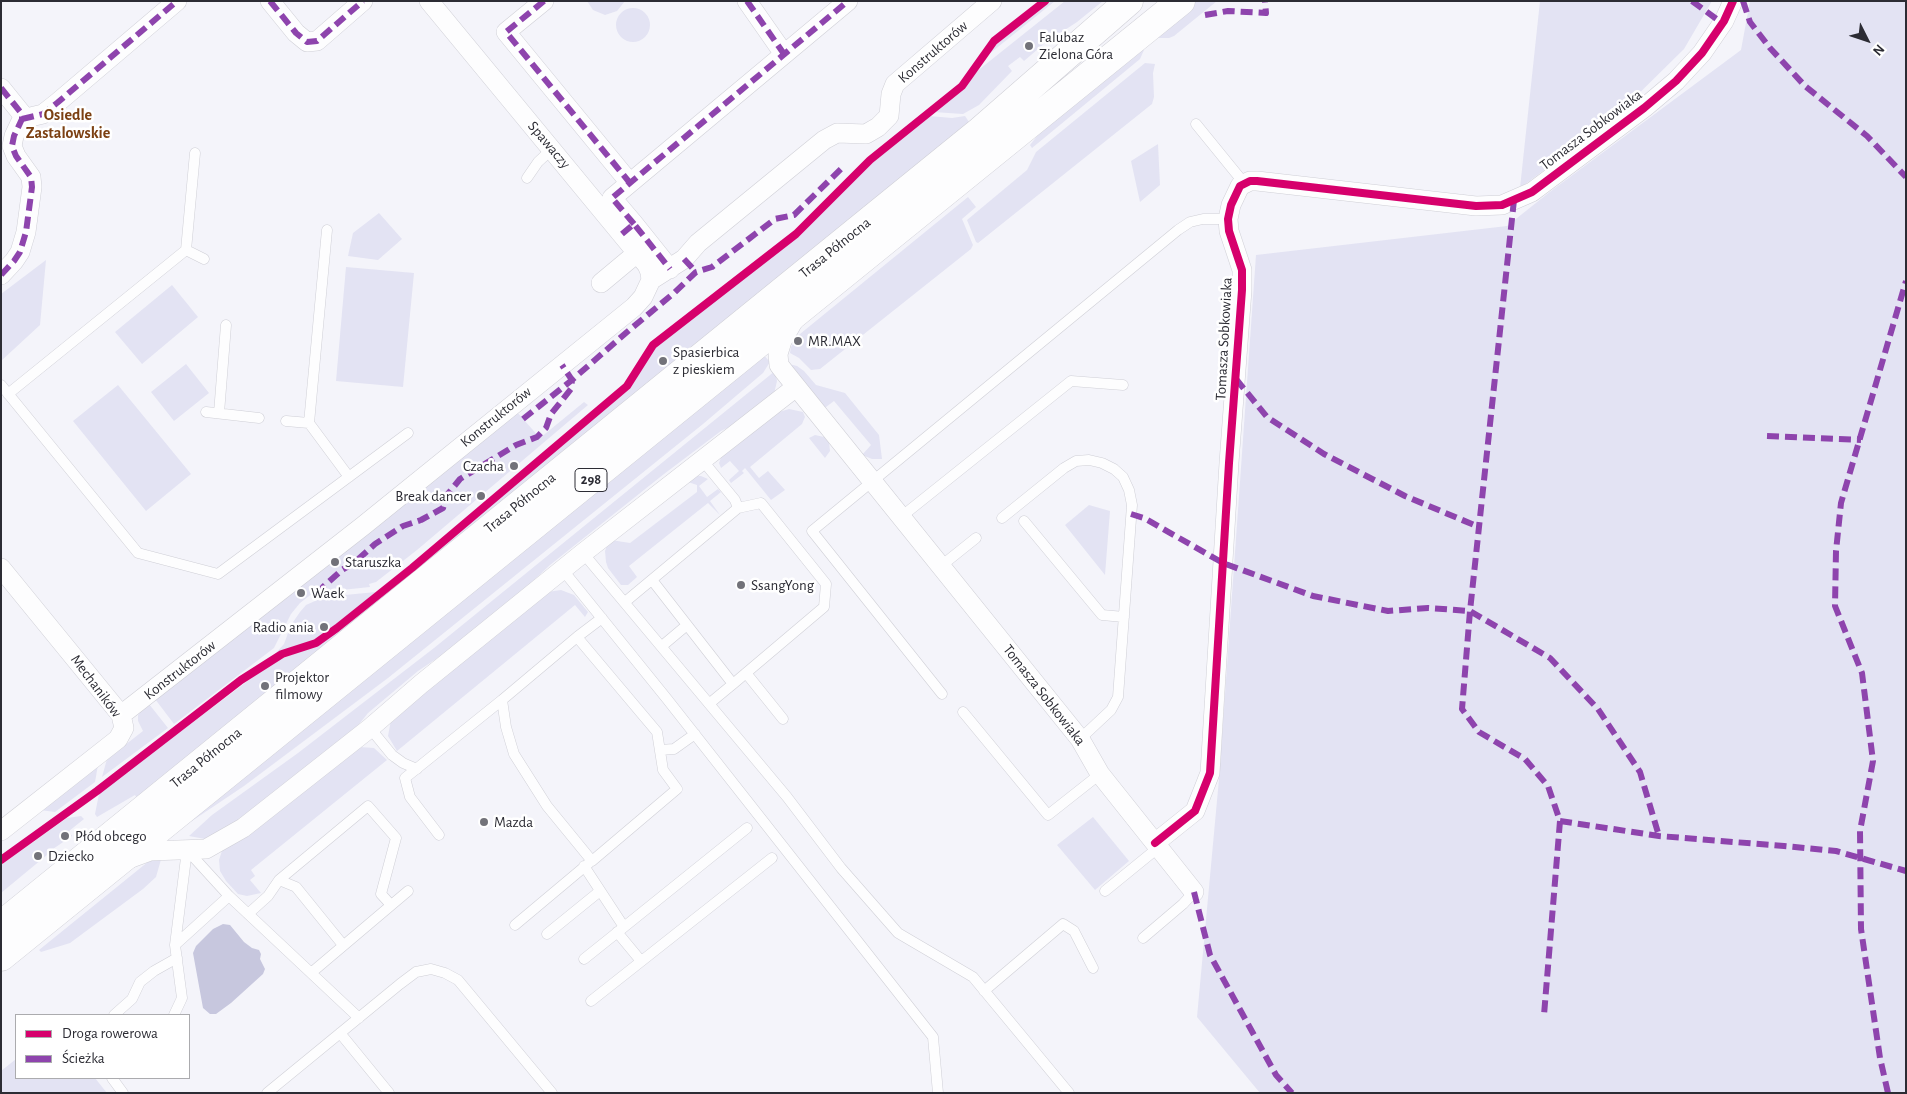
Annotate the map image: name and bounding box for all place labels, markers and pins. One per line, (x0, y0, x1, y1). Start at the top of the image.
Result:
place label: Falubaz Zielona Góra (1039, 28, 1113, 63)
marker: Falubaz Zielona Góra (1023, 40, 1035, 52)
place label: MR.MAX (808, 332, 861, 350)
marker: MR.MAX (792, 335, 804, 347)
place label: Spasierbica z pieskiem (673, 343, 739, 378)
marker: Spasierbica z pieskiem (657, 355, 669, 367)
place label: Czacha (463, 457, 504, 475)
marker: Czacha (508, 460, 520, 472)
place label: Break dancer (395, 487, 471, 505)
marker: Break dancer (475, 490, 487, 502)
place label: Staruszka (345, 553, 401, 571)
marker: Staruszka (329, 556, 341, 568)
place label: SsangYong (751, 576, 814, 594)
marker: SsangYong (735, 579, 747, 591)
place label: Waek (311, 584, 344, 602)
marker: Waek (295, 587, 307, 599)
place label: Radio ania (253, 618, 314, 636)
marker: Radio ania (318, 621, 330, 633)
place label: Projektor filmowy (275, 668, 329, 703)
marker: Projektor filmowy (259, 680, 271, 692)
place label: Mazda (494, 813, 533, 831)
marker: Mazda (478, 816, 490, 828)
place label: Płód obcego (75, 827, 147, 845)
marker: Płód obcego (59, 830, 71, 842)
place label: Dziecko (48, 847, 94, 865)
marker: Dziecko (32, 850, 44, 862)

